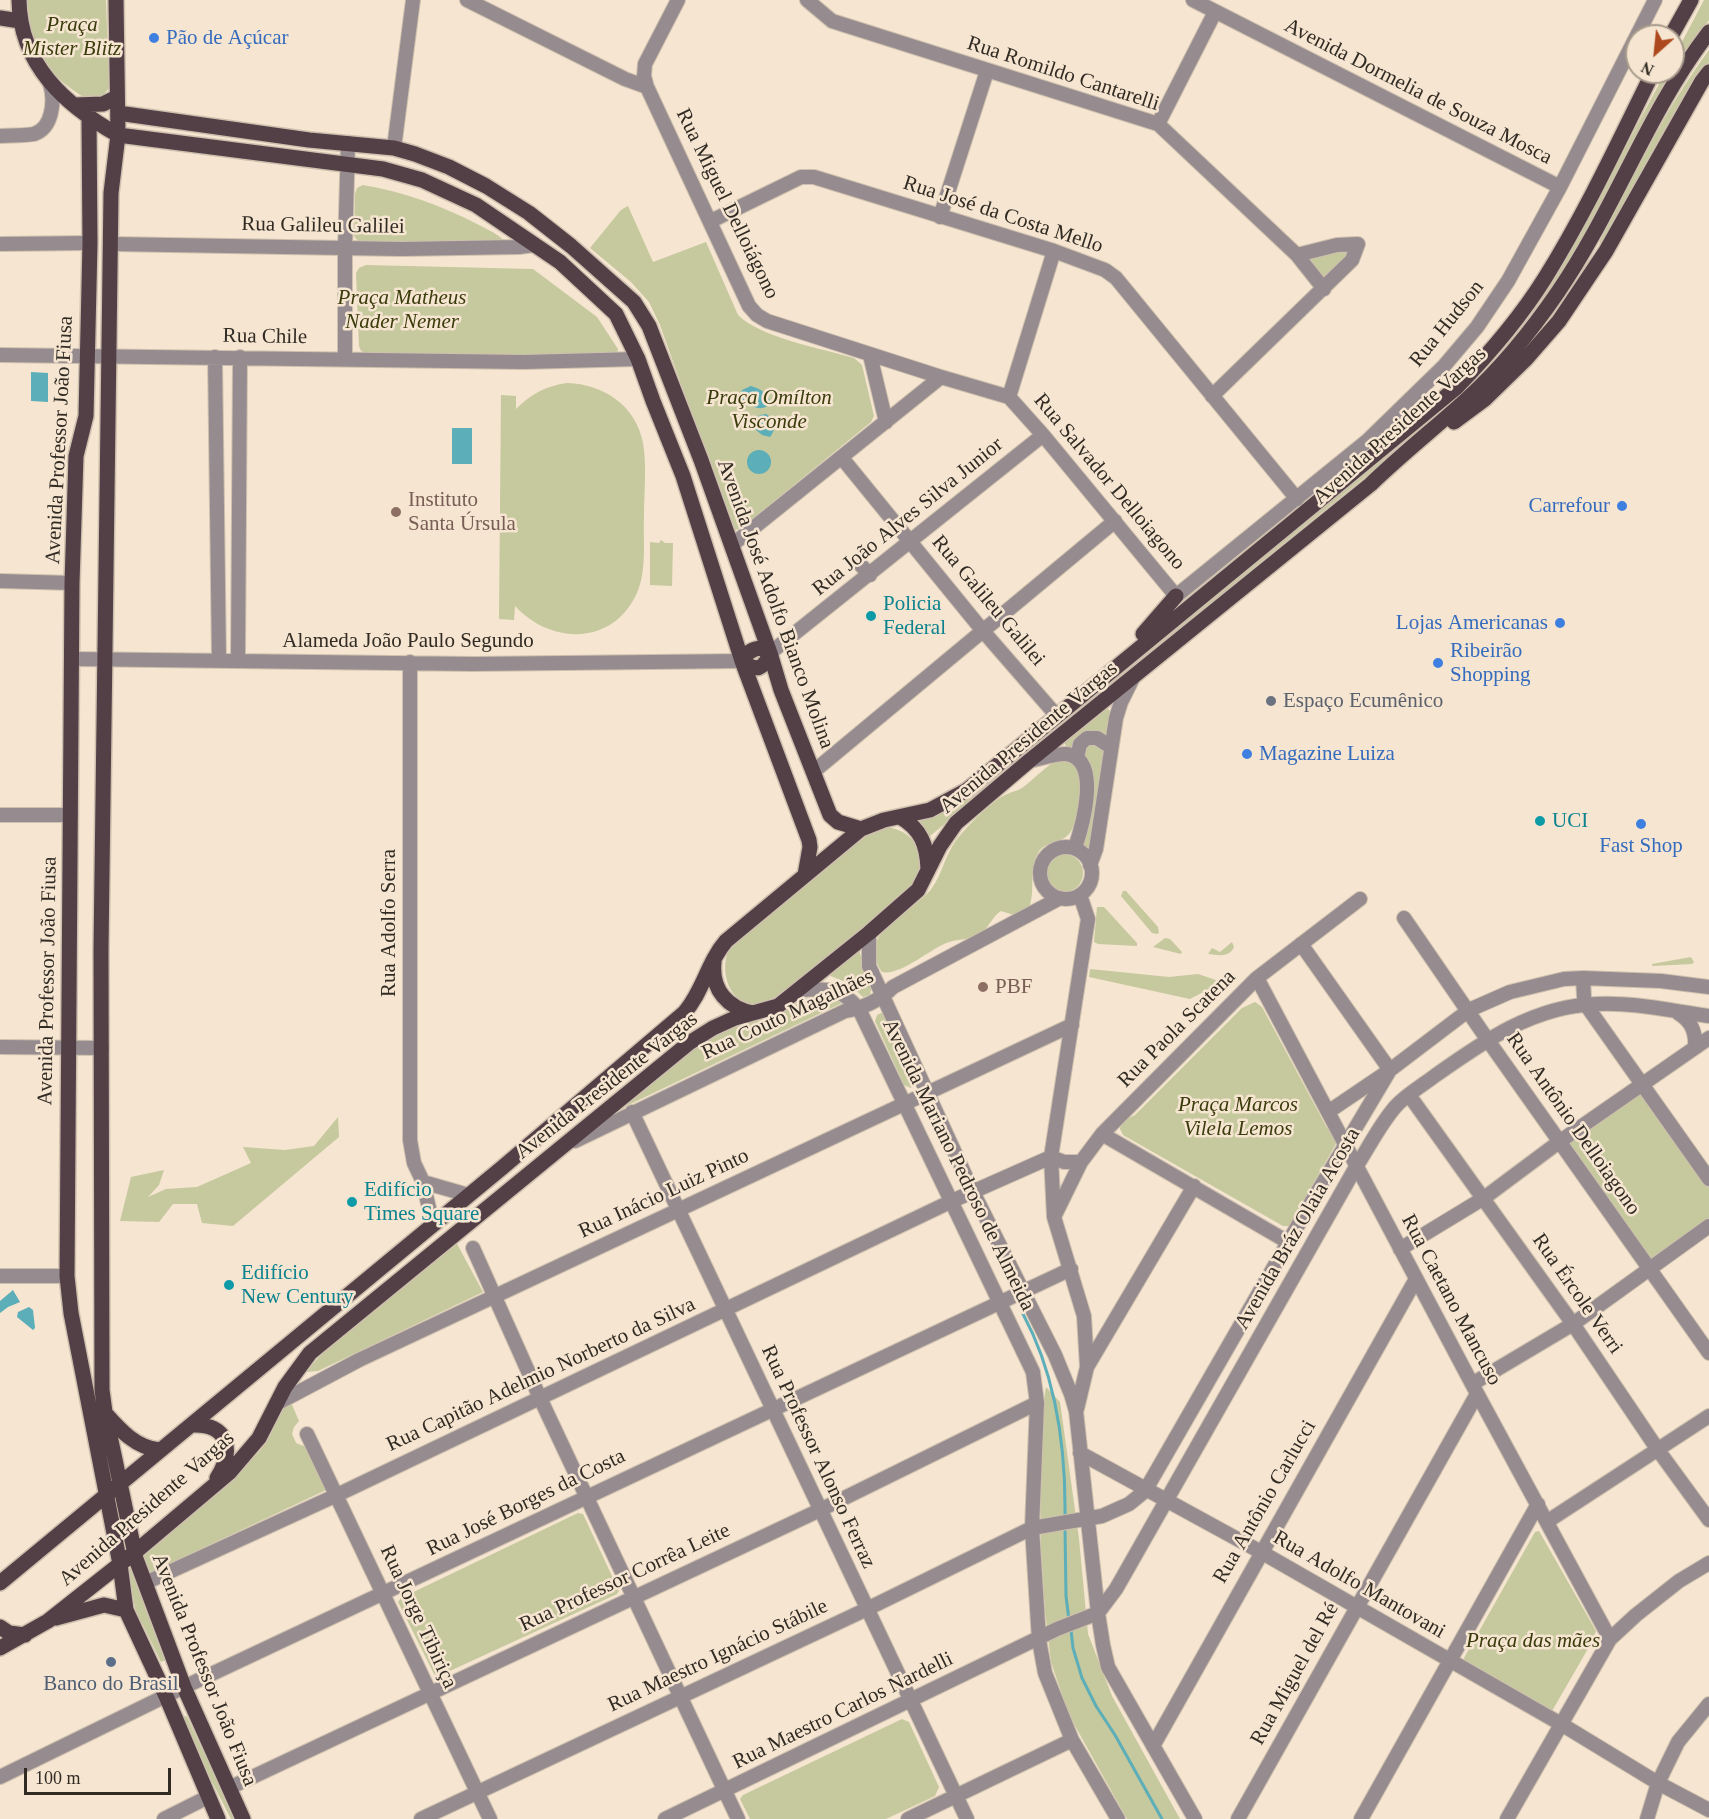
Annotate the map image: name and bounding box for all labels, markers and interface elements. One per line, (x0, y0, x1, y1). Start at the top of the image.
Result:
park label: Praça Mister Blitz (23, 12, 121, 62)
street label: Avenida Dormelia de Souza Mosca (1280, 13, 1556, 171)
north arrow (1625, 24, 1685, 84)
place label: Pão de Açúcar (166, 25, 288, 51)
marker: Pão de Açúcar (147, 31, 161, 45)
street label: Rua Romildo Cantarelli (964, 31, 1162, 117)
text: N (1638, 59, 1657, 79)
street label: Rua Miguel Delloiágono (670, 105, 784, 303)
street label: Rua José da Costa Mello (900, 171, 1106, 259)
street label: Rua Galileu Galilei (241, 212, 405, 240)
street label: Rua Hudson (1404, 275, 1490, 373)
park label: Praça Matheus Nader Nemer (338, 285, 466, 335)
street label: Avenida Professor João Fiusa (41, 315, 79, 565)
street label: Rua Chile (222, 324, 308, 350)
street label: Avenida Presidente Vargas (1308, 342, 1492, 510)
park label: Praça Omílton Visconde (706, 385, 832, 435)
street label: Rua Salvador Delloiagono (1028, 389, 1190, 575)
street label: Rua João Alves Silva Junior (808, 432, 1008, 602)
street label: Avenida José Adolfo Bianco Molina (711, 456, 839, 752)
place label: Instituto Santa Úrsula (408, 487, 516, 537)
place label: Carrefour (1528, 493, 1610, 519)
marker: Carrefour (1615, 499, 1629, 513)
marker: Instituto Santa Úrsula (389, 505, 403, 519)
street label: Rua Galileu Galilei (926, 530, 1050, 672)
place label: Policia Federal (883, 591, 946, 641)
marker: Policia Federal (864, 609, 878, 623)
place label: Lojas Americanas (1396, 610, 1548, 636)
marker: Lojas Americanas (1553, 616, 1567, 630)
street label: Alameda João Paulo Segundo (282, 628, 534, 654)
place label: Ribeirão Shopping (1450, 638, 1531, 688)
street label: Avenida Presidente Vargas (935, 656, 1123, 820)
marker: Ribeirão Shopping (1431, 656, 1445, 670)
place label: Espaço Ecumênico (1283, 688, 1443, 714)
marker: Espaço Ecumênico (1264, 694, 1278, 708)
place label: Magazine Luiza (1259, 741, 1395, 767)
marker: Magazine Luiza (1240, 747, 1254, 761)
place label: UCI (1552, 808, 1588, 834)
marker: UCI (1533, 814, 1547, 828)
marker: Fast Shop (1634, 817, 1648, 831)
place label: Fast Shop (1599, 833, 1683, 859)
street label: Rua Adolfo Serra (376, 849, 402, 997)
street label: Avenida Professor João Fiusa (33, 856, 63, 1106)
street label: Rua Couto Magalhães (698, 964, 878, 1066)
street label: Rua Paola Scatena (1113, 965, 1241, 1093)
place label: PBF (995, 974, 1032, 1000)
marker: PBF (976, 980, 990, 994)
street label: Avenida Presidente Vargas (511, 1007, 703, 1165)
street label: Avenida Mariano Pedroso de Almeida (876, 1015, 1040, 1315)
street label: Rua Antônio Delloiagono (1500, 1028, 1646, 1220)
park label: Praça Marcos Vilela Lemos (1178, 1092, 1298, 1142)
street label: Avenida Bráz Olaia Acosta (1230, 1124, 1366, 1334)
street label: Rua Inácio Luiz Pinto (575, 1144, 753, 1244)
place label: Edifício Times Square (364, 1177, 479, 1227)
marker: Edifício Times Square (345, 1195, 359, 1209)
street label: Rua Caetano Mancuso (1395, 1210, 1507, 1390)
street label: Rua Ércole Verri (1526, 1229, 1628, 1359)
place label: Edifício New Century (241, 1260, 354, 1310)
marker: Edifício New Century (222, 1278, 236, 1292)
street label: Rua Capitão Adelmio Norberto da Silva (383, 1292, 699, 1458)
street label: Rua Professor Alonso Ferraz (755, 1341, 881, 1573)
street label: Rua Antônio Carlucci (1208, 1416, 1322, 1588)
street label: Avenida Presidente Vargas (54, 1426, 240, 1592)
street label: Rua José Borges da Costa (423, 1444, 629, 1562)
street label: Rua Professor Corrêa Leite (516, 1518, 734, 1638)
street label: Rua Adolfo Mantovani (1268, 1525, 1450, 1645)
street label: Rua Jorge Tibiriça (374, 1541, 462, 1693)
street label: Avenida Professor João Fiusa (146, 1550, 262, 1790)
street label: Rua Maestro Ignácio Stábile (604, 1594, 832, 1718)
street label: Rua Miguel del Ré (1245, 1598, 1345, 1750)
park label: Praça das mães (1466, 1628, 1600, 1654)
street label: Rua Maestro Carlos Nardelli (729, 1647, 957, 1775)
marker: Banco do Brasil (104, 1655, 118, 1669)
place label: Banco do Brasil (43, 1671, 179, 1697)
scale bar (27, 1756, 174, 1794)
text: 100 m (35, 1768, 81, 1788)

